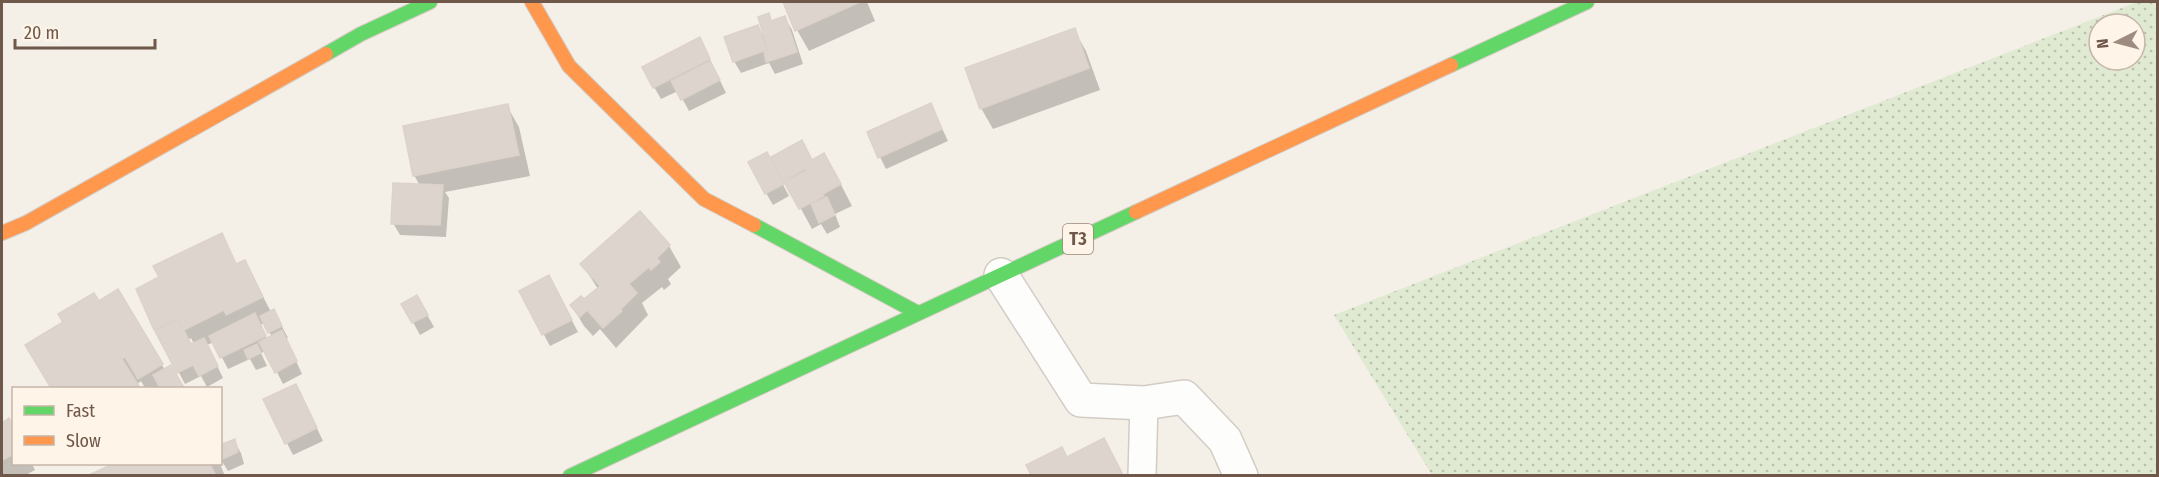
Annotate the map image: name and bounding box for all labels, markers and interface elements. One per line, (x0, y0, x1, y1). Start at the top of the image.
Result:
scale bar (15, 12, 154, 50)
north arrow (2087, 12, 2147, 72)
text: 20 m (24, 22, 59, 44)
text: N (2093, 38, 2113, 49)
road number: T3 (1063, 224, 1093, 254)
legend (12, 387, 222, 465)
text: Fast (66, 400, 95, 422)
text: Slow (66, 430, 101, 452)

